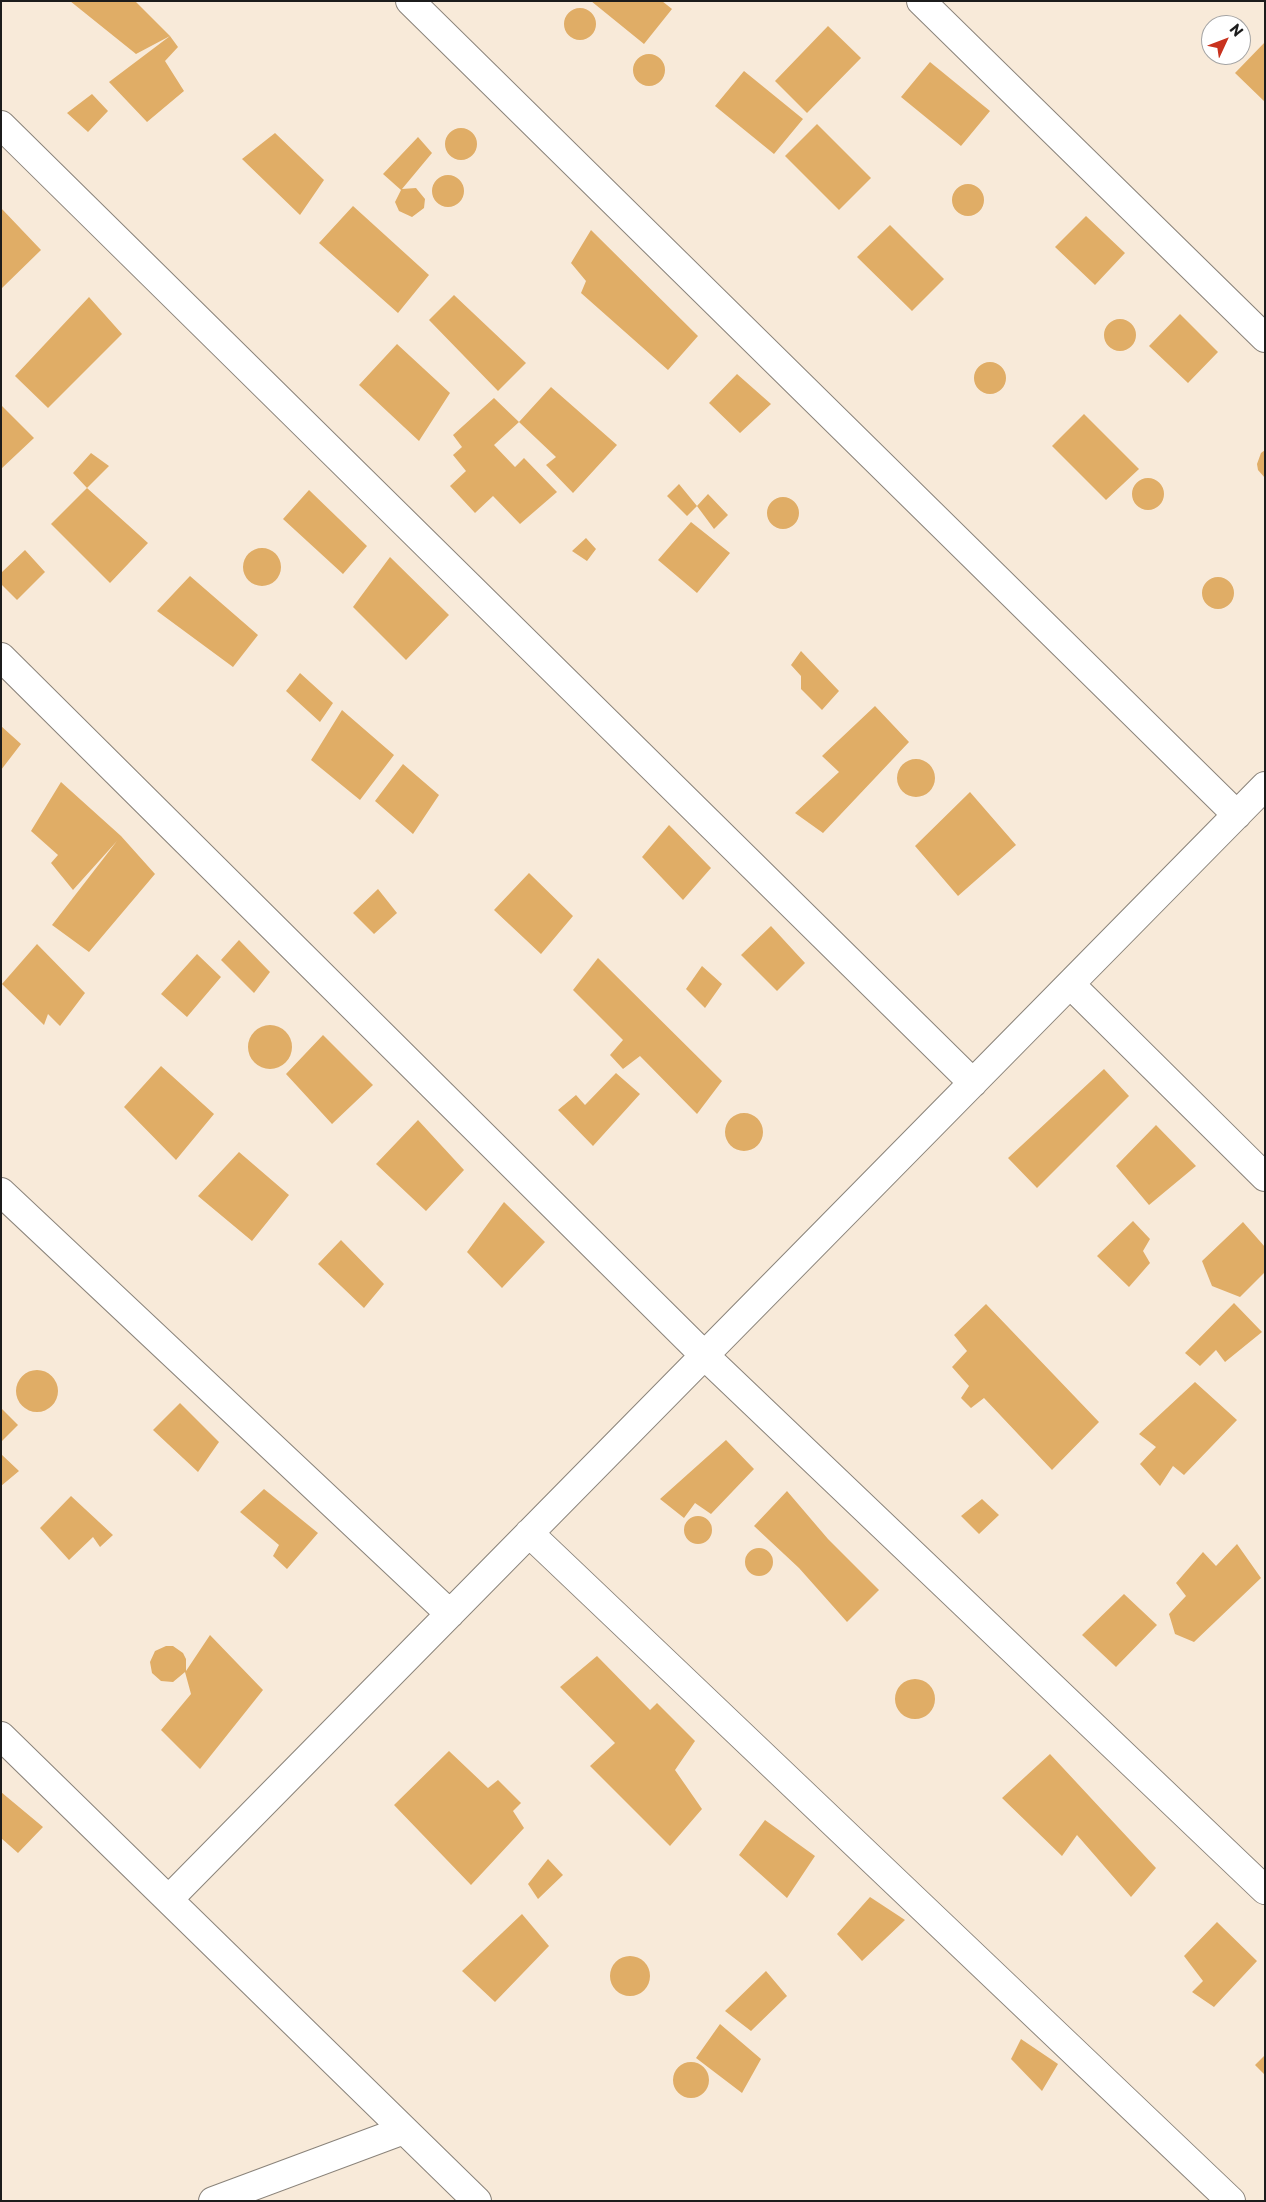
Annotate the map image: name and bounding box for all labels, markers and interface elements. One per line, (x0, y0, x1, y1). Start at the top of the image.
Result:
north arrow (1201, 15, 1251, 65)
text: N (1225, 19, 1248, 41)

